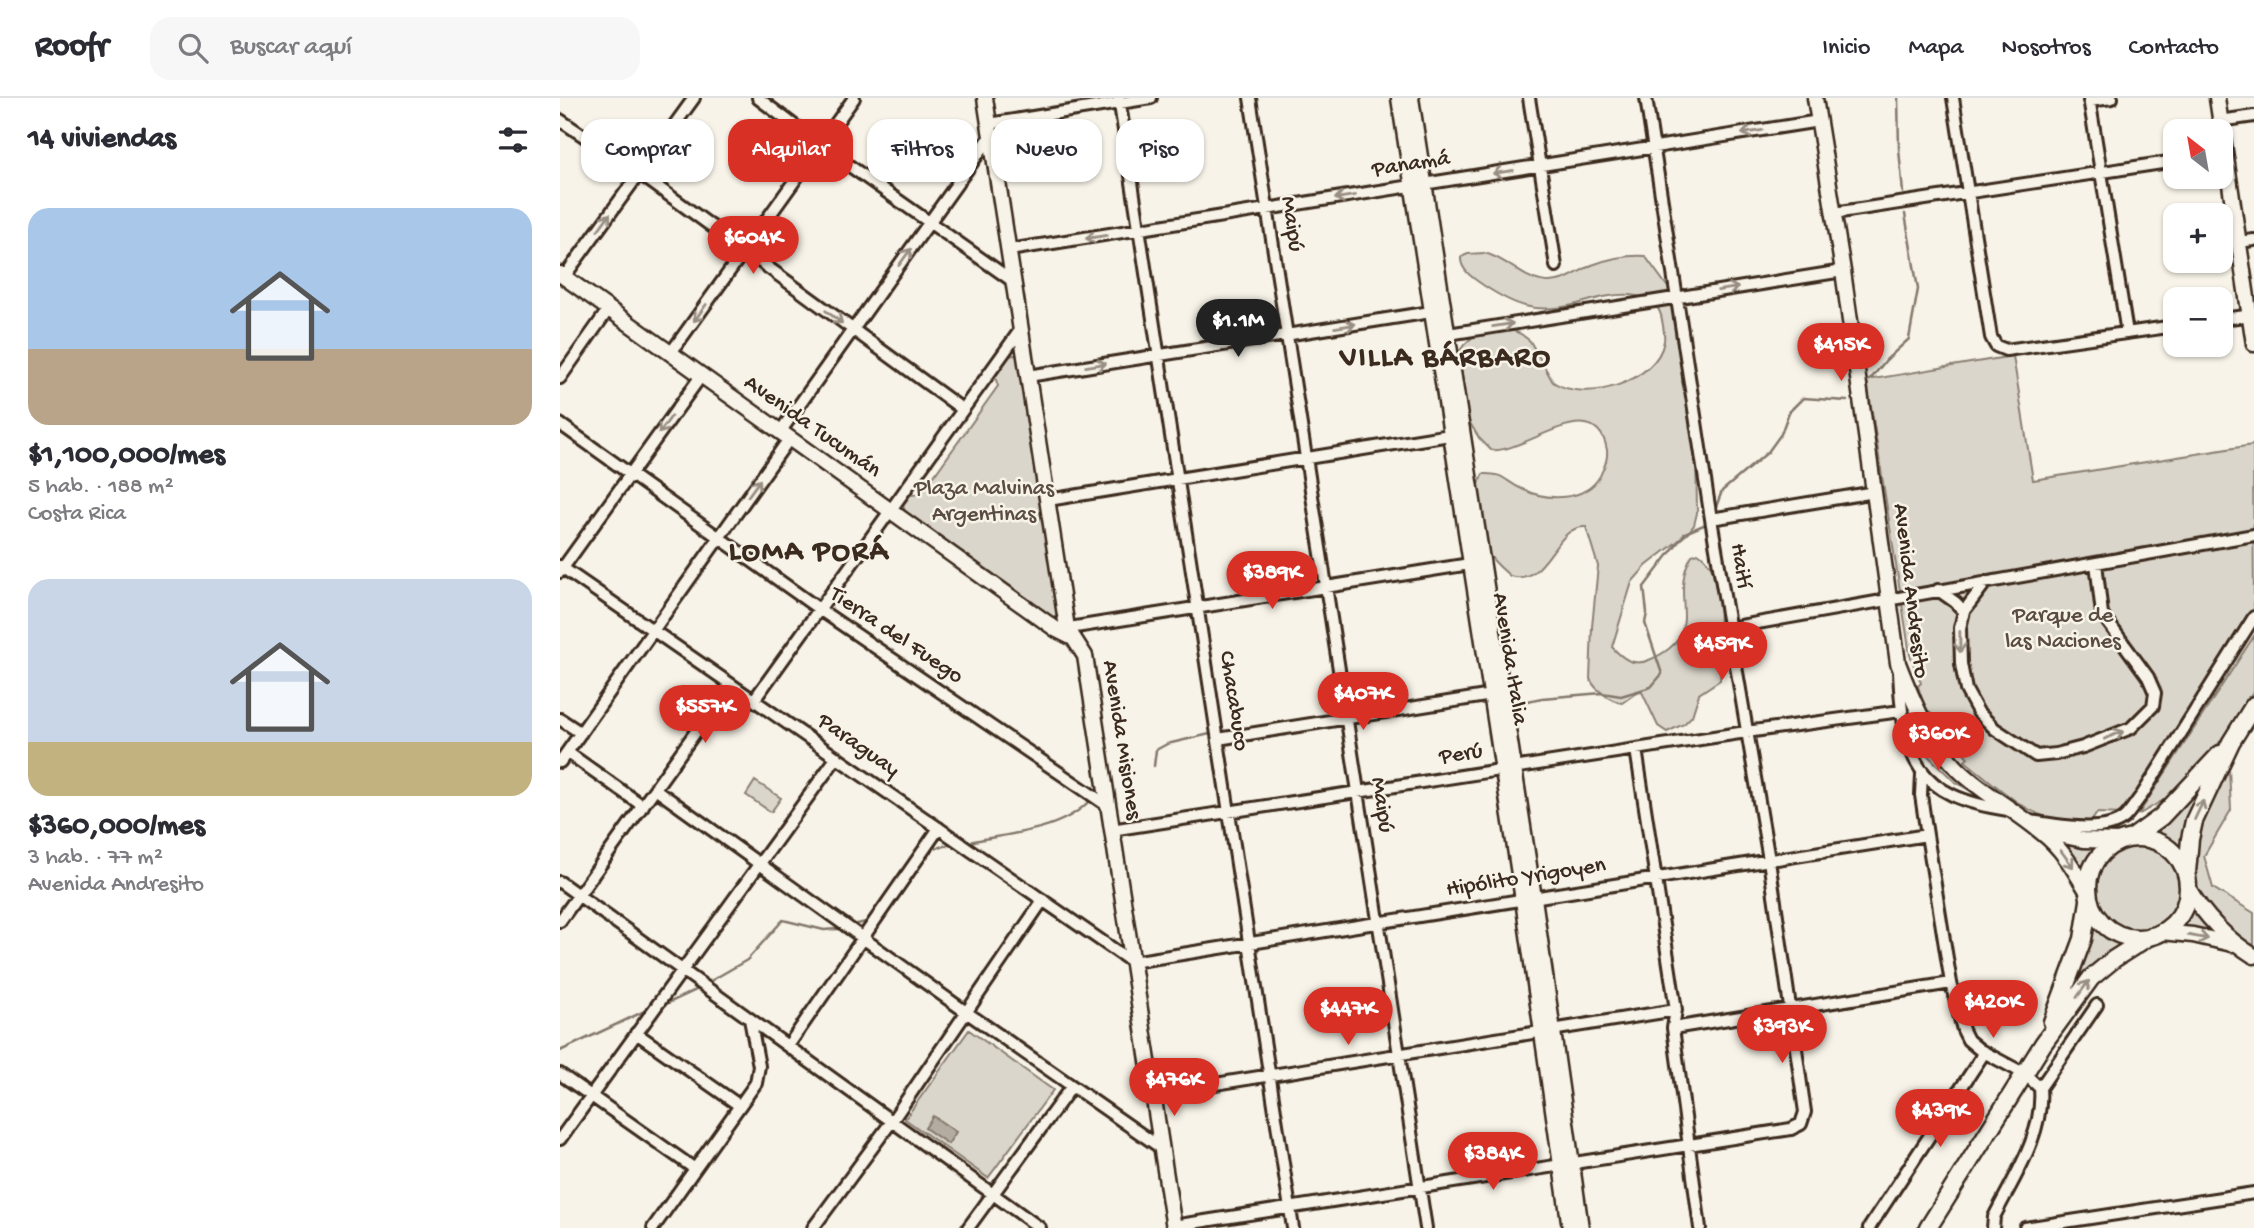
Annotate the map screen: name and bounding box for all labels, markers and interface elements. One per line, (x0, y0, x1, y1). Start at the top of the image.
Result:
search box (150, 17, 640, 80)
text: Roofr (35, 29, 108, 67)
icon: search (174, 29, 212, 67)
text: Buscar aquí (230, 33, 352, 64)
text: Inicio (1822, 34, 1870, 63)
text: Mapa (1908, 34, 1964, 63)
text: Nosotros (2002, 34, 2091, 63)
text: Contacto (2129, 34, 2219, 63)
chip: Comprar (581, 119, 714, 182)
chip: Alquilar (728, 119, 853, 182)
chip: Filtros (867, 119, 977, 182)
chip: Nuevo (991, 119, 1102, 182)
chip: Piso (1116, 119, 1204, 182)
north arrow (2163, 119, 2233, 189)
map controls (2163, 119, 2233, 357)
icon: filters (494, 121, 532, 159)
text: 14 viviendas (28, 123, 176, 158)
one-way arrow (1741, 126, 1764, 139)
street label: Panamá (1369, 145, 1453, 185)
one-way arrow (1492, 166, 1515, 179)
one-way arrow (1334, 191, 1357, 204)
street label: Maipú (1273, 194, 1309, 254)
button: + (2163, 203, 2233, 273)
one-way arrow (597, 213, 612, 232)
pin: $604K (704, 216, 802, 276)
text: $604K (724, 225, 782, 252)
one-way arrow (1085, 230, 1108, 243)
one-way arrow (898, 249, 913, 267)
icon: home (217, 253, 343, 379)
one-way arrow (1716, 282, 1738, 295)
button: − (2163, 287, 2233, 357)
pin: $1.1M (1189, 300, 1287, 359)
one-way arrow (693, 303, 708, 322)
text: $1.1M (1212, 308, 1264, 335)
one-way arrow (824, 310, 843, 325)
one-way arrow (1491, 318, 1514, 331)
one-way arrow (1333, 319, 1356, 332)
pin: $415K (1792, 324, 1890, 383)
text: $415K (1813, 332, 1869, 359)
district label: VILLA BÁRBARO (1338, 340, 1552, 377)
one-way arrow (1084, 358, 1107, 371)
street label: Avenida Tucumán (738, 370, 886, 484)
one-way arrow (658, 415, 673, 434)
text: $1,100,000/mes (28, 439, 225, 474)
text: 5 hab. · 188 m² (28, 474, 174, 501)
park label: Plaza Malvinas Argentinas (913, 476, 1055, 529)
one-way arrow (747, 479, 761, 498)
text: Costa Rica (28, 501, 126, 528)
street label: Avenida Andresito (1886, 502, 1934, 680)
district label: LOMA PORÁ (729, 534, 890, 571)
street label: Haití (1723, 542, 1757, 591)
pin: $389K (1223, 552, 1321, 611)
text: $389K (1242, 560, 1302, 587)
street label: Tierra del Fuego (822, 580, 968, 691)
street label: Avenida Italia (1485, 591, 1533, 728)
park label: Parque de las Naciones (2005, 603, 2121, 656)
pin: $459K (1673, 622, 1771, 682)
icon: home (217, 624, 343, 750)
one-way arrow (1954, 630, 1967, 653)
text: $459K (1693, 631, 1751, 658)
street label: Chacabuco (1212, 649, 1254, 753)
street label: Avenida Misiones (1095, 658, 1147, 822)
pin: $407K (1314, 672, 1412, 732)
text: $407K (1334, 681, 1392, 708)
pin: $557K (656, 686, 754, 745)
text: $557K (675, 694, 735, 721)
street label: Paraguay (811, 707, 904, 784)
pin: $360K (1889, 712, 1987, 772)
text: $360K (1908, 721, 1968, 748)
one-way arrow (2102, 728, 2124, 741)
street label: Perú (1436, 738, 1485, 772)
street label: Maipú (1363, 775, 1399, 835)
one-way arrow (2193, 800, 2206, 821)
text: $360,000/mes (28, 810, 205, 845)
text: 3 hab. · 77 m² (28, 845, 163, 872)
one-way arrow (2060, 849, 2074, 868)
street label: Hipólito Yrigoyen (1444, 852, 1608, 904)
text: Avenida Andresito (28, 872, 204, 899)
one-way arrow (2186, 930, 2209, 944)
one-way arrow (2076, 980, 2090, 999)
pin: $420K (1944, 981, 2042, 1040)
pin: $447K (1299, 988, 1397, 1047)
text: $420K (1964, 989, 2022, 1016)
text: $447K (1320, 996, 1376, 1023)
pin: $393K (1733, 1006, 1831, 1065)
text: $393K (1753, 1014, 1811, 1041)
pin: $476K (1125, 1058, 1223, 1118)
text: $476K (1145, 1067, 1203, 1094)
pin: $439K (1891, 1090, 1989, 1149)
text: $439K (1911, 1098, 1969, 1125)
pin: $384K (1444, 1132, 1542, 1192)
text: $384K (1464, 1141, 1522, 1168)

